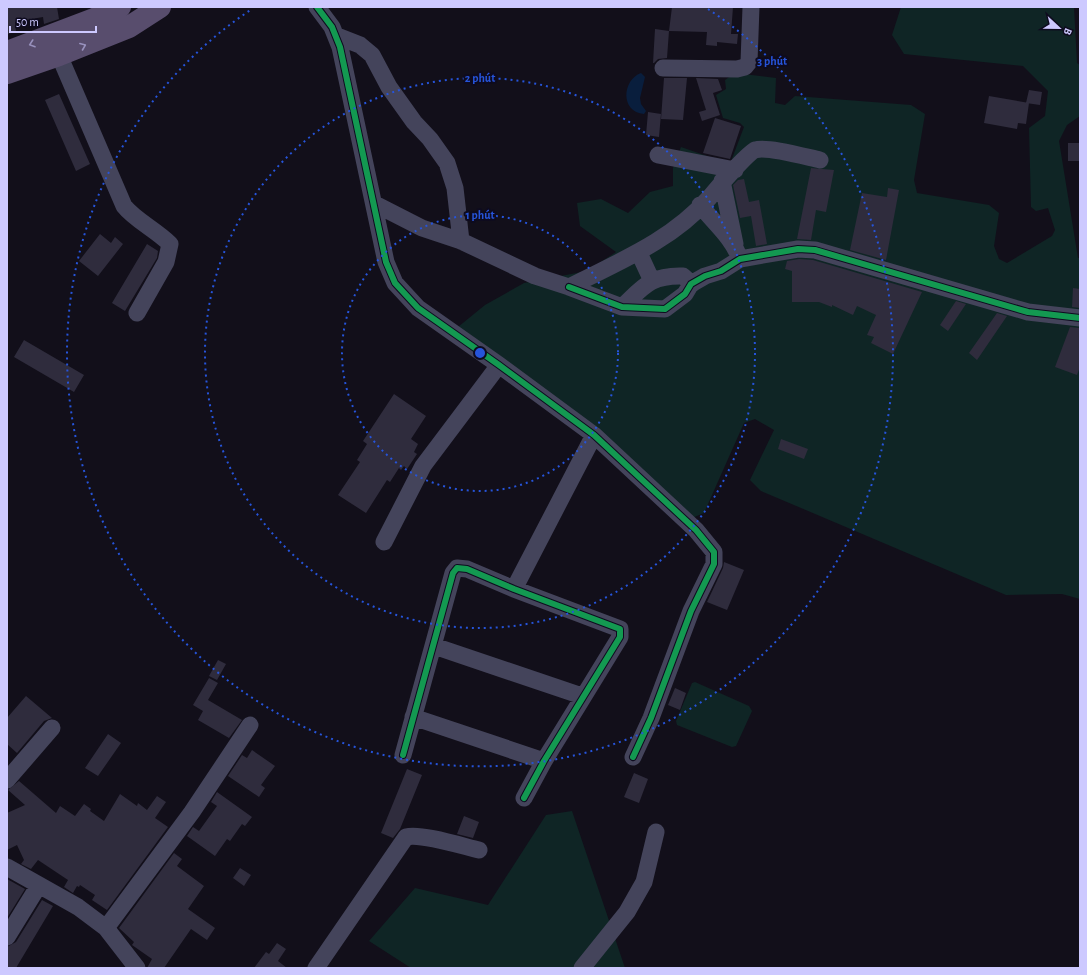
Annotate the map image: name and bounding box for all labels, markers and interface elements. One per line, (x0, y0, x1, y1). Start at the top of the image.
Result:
scale bar (10, 8, 96, 34)
north arrow (1039, 8, 1079, 48)
text: 50 m (16, 16, 39, 28)
text: B (1061, 27, 1074, 37)
one-way arrow (29, 39, 36, 47)
one-way arrow (80, 42, 87, 50)
text: 3 phút (757, 55, 787, 67)
text: 2 phút (465, 72, 495, 84)
text: 1 phút (465, 209, 495, 221)
centre of rings (473, 346, 487, 360)

